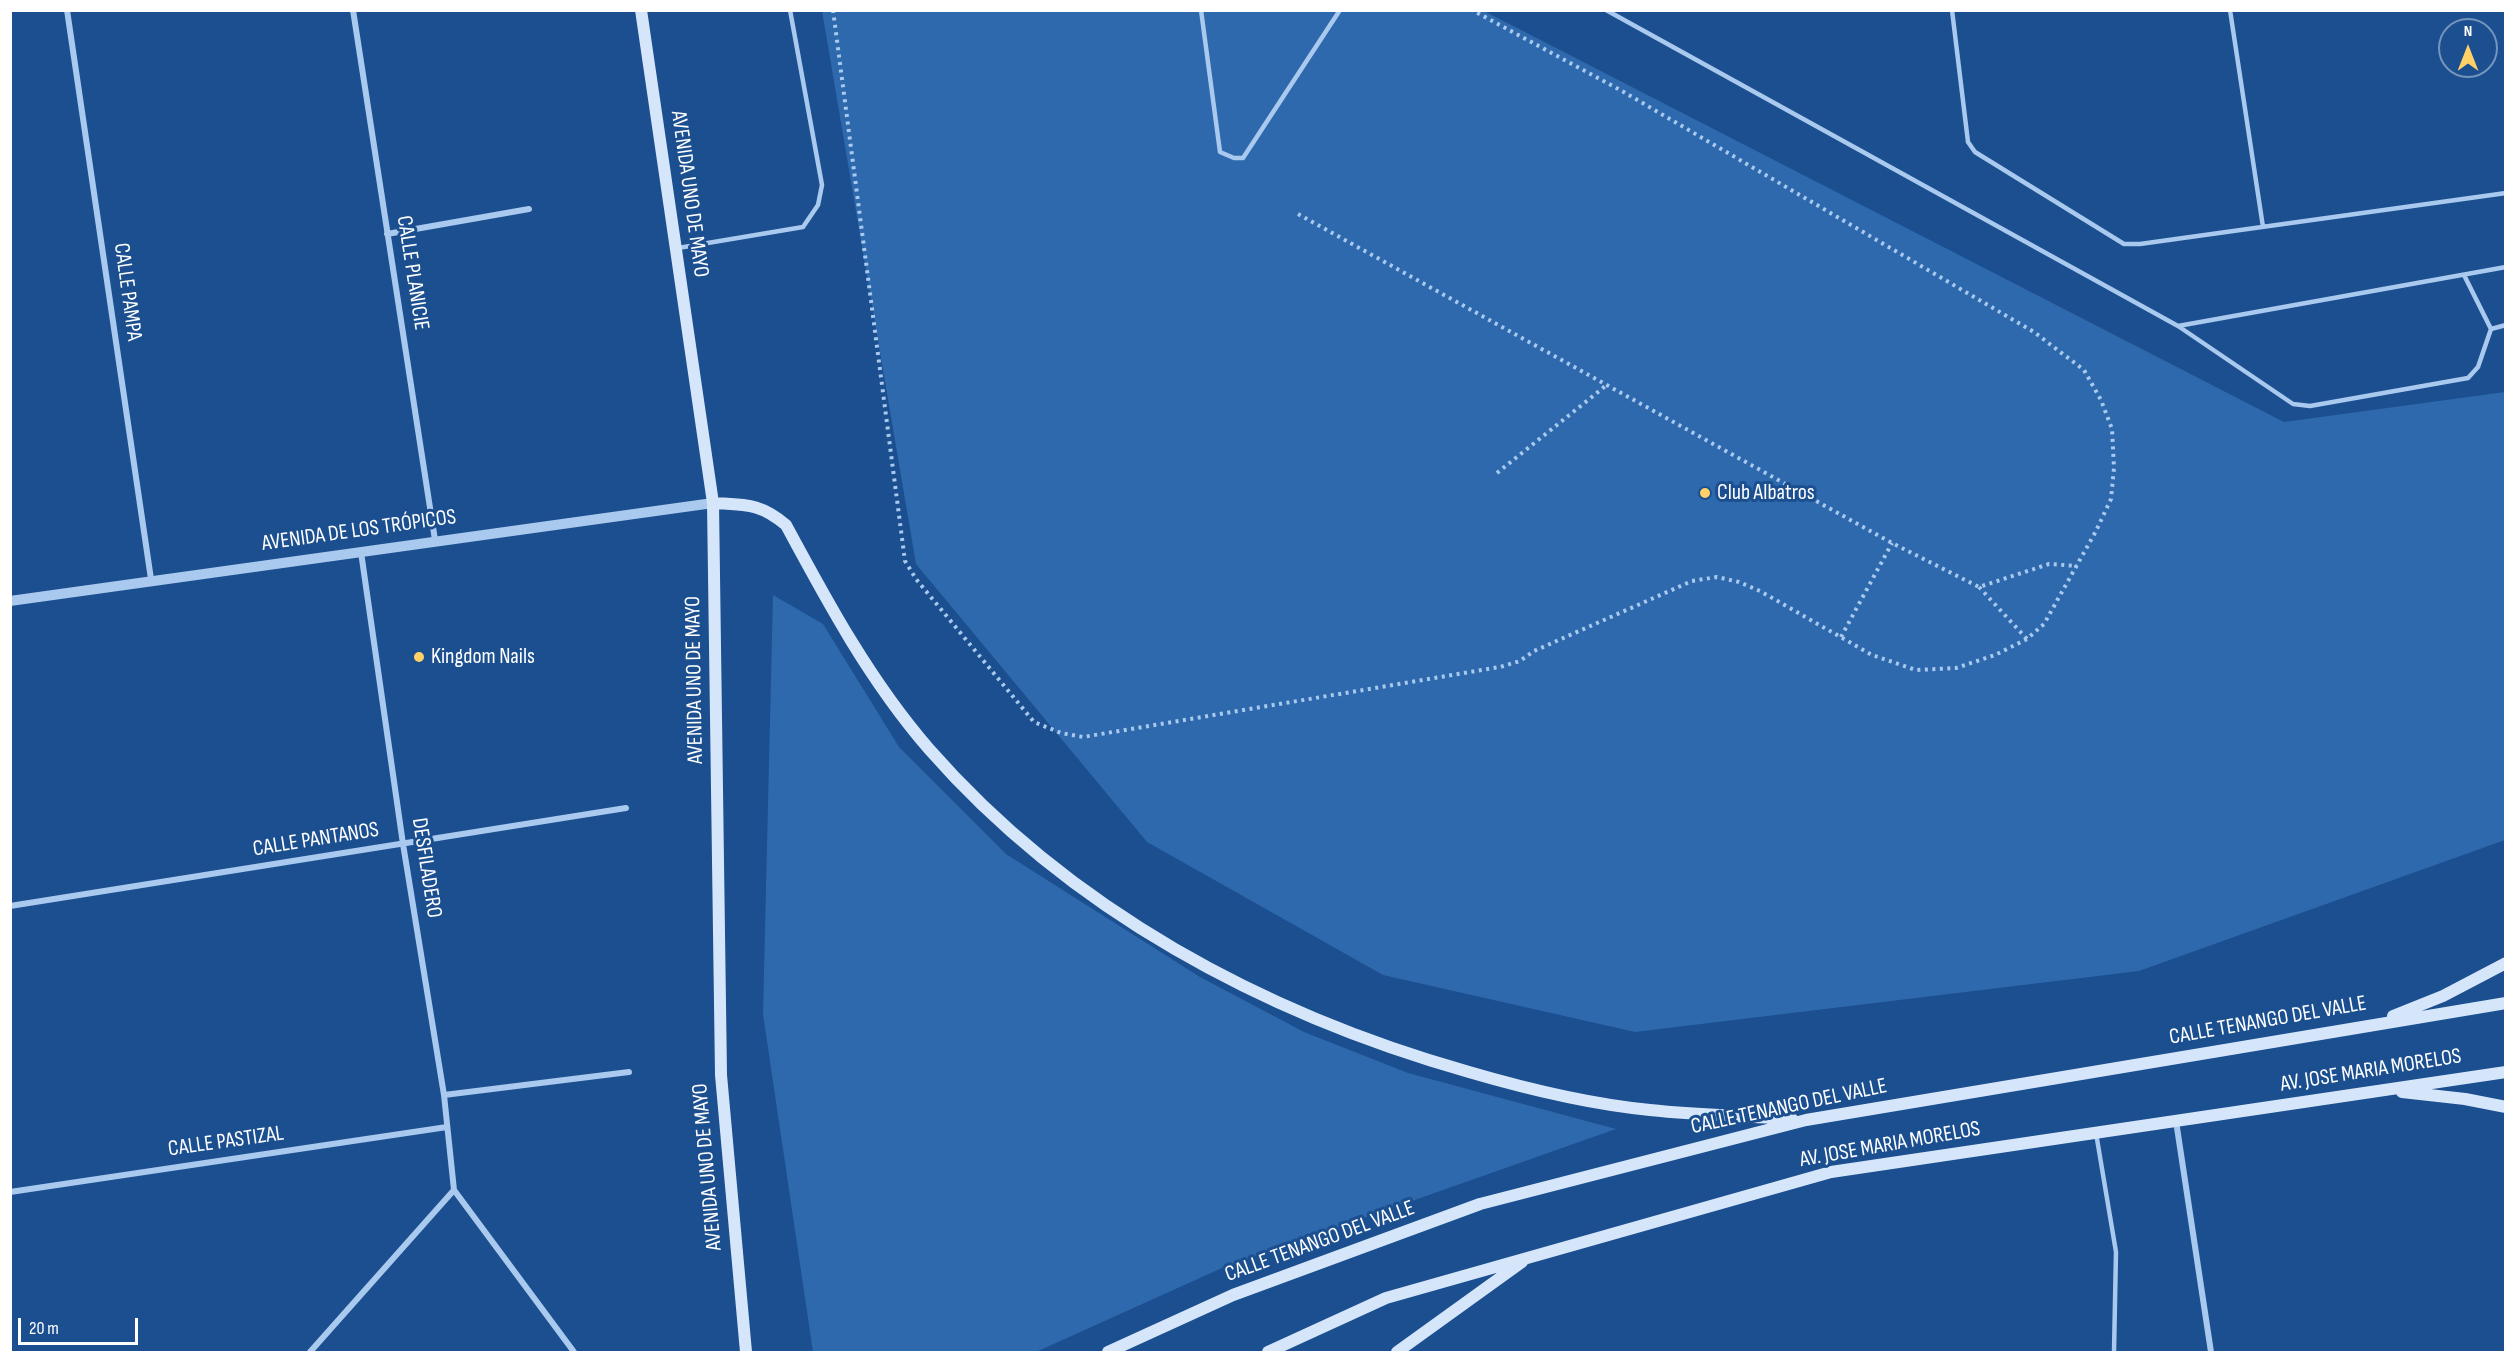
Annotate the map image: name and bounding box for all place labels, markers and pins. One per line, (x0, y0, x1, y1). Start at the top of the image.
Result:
place label: Club Albatros (1717, 480, 1815, 506)
marker: Club Albatros (1698, 486, 1712, 500)
place label: Kingdom Nails (431, 644, 535, 670)
marker: Kingdom Nails (412, 650, 426, 664)

